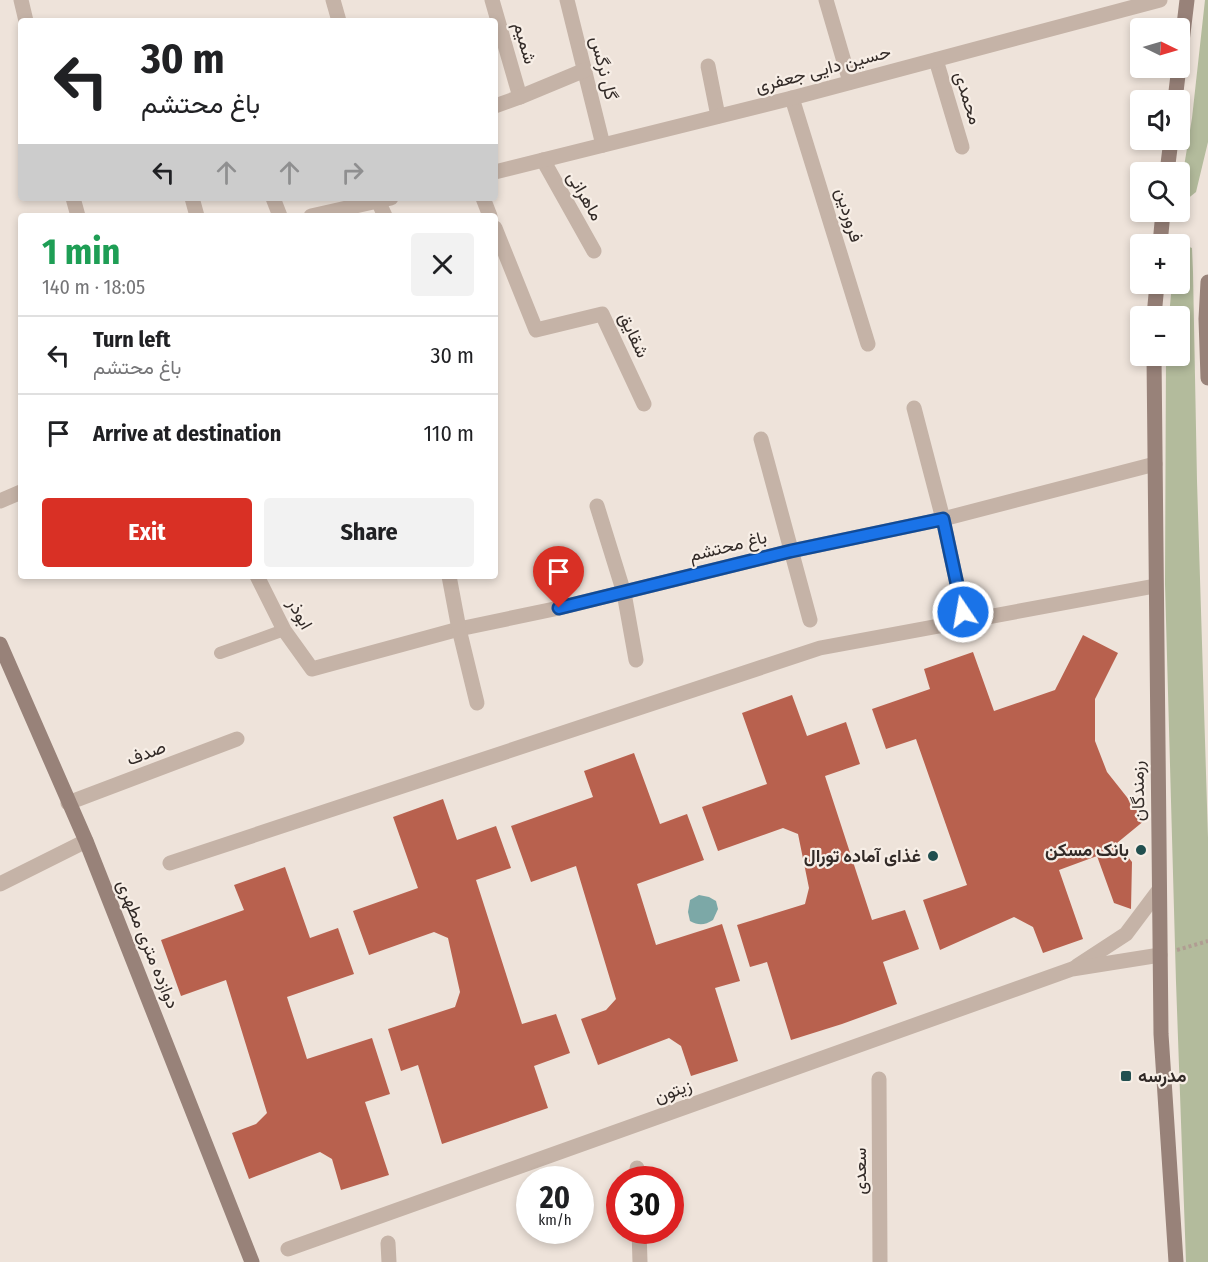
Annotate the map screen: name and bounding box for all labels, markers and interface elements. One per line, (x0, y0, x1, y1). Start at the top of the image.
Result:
north arrow (1130, 18, 1190, 78)
map controls (1130, 18, 1190, 366)
street label: شمیم (508, 20, 541, 67)
text: 30 m (141, 34, 225, 84)
street label: گل نرگس (585, 34, 623, 102)
street label: حسین دایی جعفری (753, 40, 893, 98)
icon: left (42, 42, 120, 120)
street label: محمدی (950, 69, 986, 127)
text: باغ محتشم (141, 88, 260, 120)
button: sound (1130, 90, 1190, 150)
icon: left (147, 156, 180, 189)
icon: ahead (210, 156, 243, 189)
icon: ahead (273, 156, 306, 189)
icon: right (336, 156, 369, 189)
button: search (1130, 162, 1190, 222)
street label: ماهرانی (562, 167, 608, 225)
street label: فروردین (830, 185, 868, 245)
text: 1 min (42, 230, 120, 274)
button: close (411, 233, 474, 296)
button: + (1130, 234, 1190, 294)
text: 140 m · 18:05 (42, 275, 145, 299)
button: − (1130, 306, 1190, 366)
street label: شقایق (614, 309, 654, 361)
text: Turn left (93, 326, 171, 353)
icon: left (42, 339, 75, 372)
text: 30 m (431, 342, 474, 369)
text: باغ محتشم (93, 355, 181, 379)
icon: arrive (42, 417, 75, 450)
text: Arrive at destination (93, 420, 281, 447)
text: 110 m (424, 420, 474, 447)
button: Exit (42, 498, 252, 567)
button: Share (264, 498, 474, 567)
street label: باغ محتشم (687, 526, 769, 567)
pin (533, 546, 584, 608)
icon: arrive (542, 555, 575, 588)
position arrow (931, 580, 995, 644)
street label: ابوذر (282, 594, 317, 633)
street label: صدف (123, 736, 169, 770)
street label: رزمندگان (1126, 761, 1150, 821)
place label: بانک مسکن (1045, 839, 1129, 861)
marker: بانک مسکن (1134, 843, 1148, 857)
place label: غذای آماده تورال (804, 845, 921, 867)
marker: غذای آماده تورال (926, 849, 940, 863)
street label: دوازده متری مطهری (112, 876, 184, 1012)
place label: مدرسه (1138, 1065, 1187, 1087)
marker: مدرسه (1119, 1069, 1133, 1083)
street label: زیتون (651, 1074, 695, 1108)
street label: سعدی (849, 1148, 871, 1194)
speed limit sign: 30 (606, 1166, 684, 1244)
text: 20 (540, 1180, 570, 1216)
text: km/h (538, 1211, 572, 1229)

